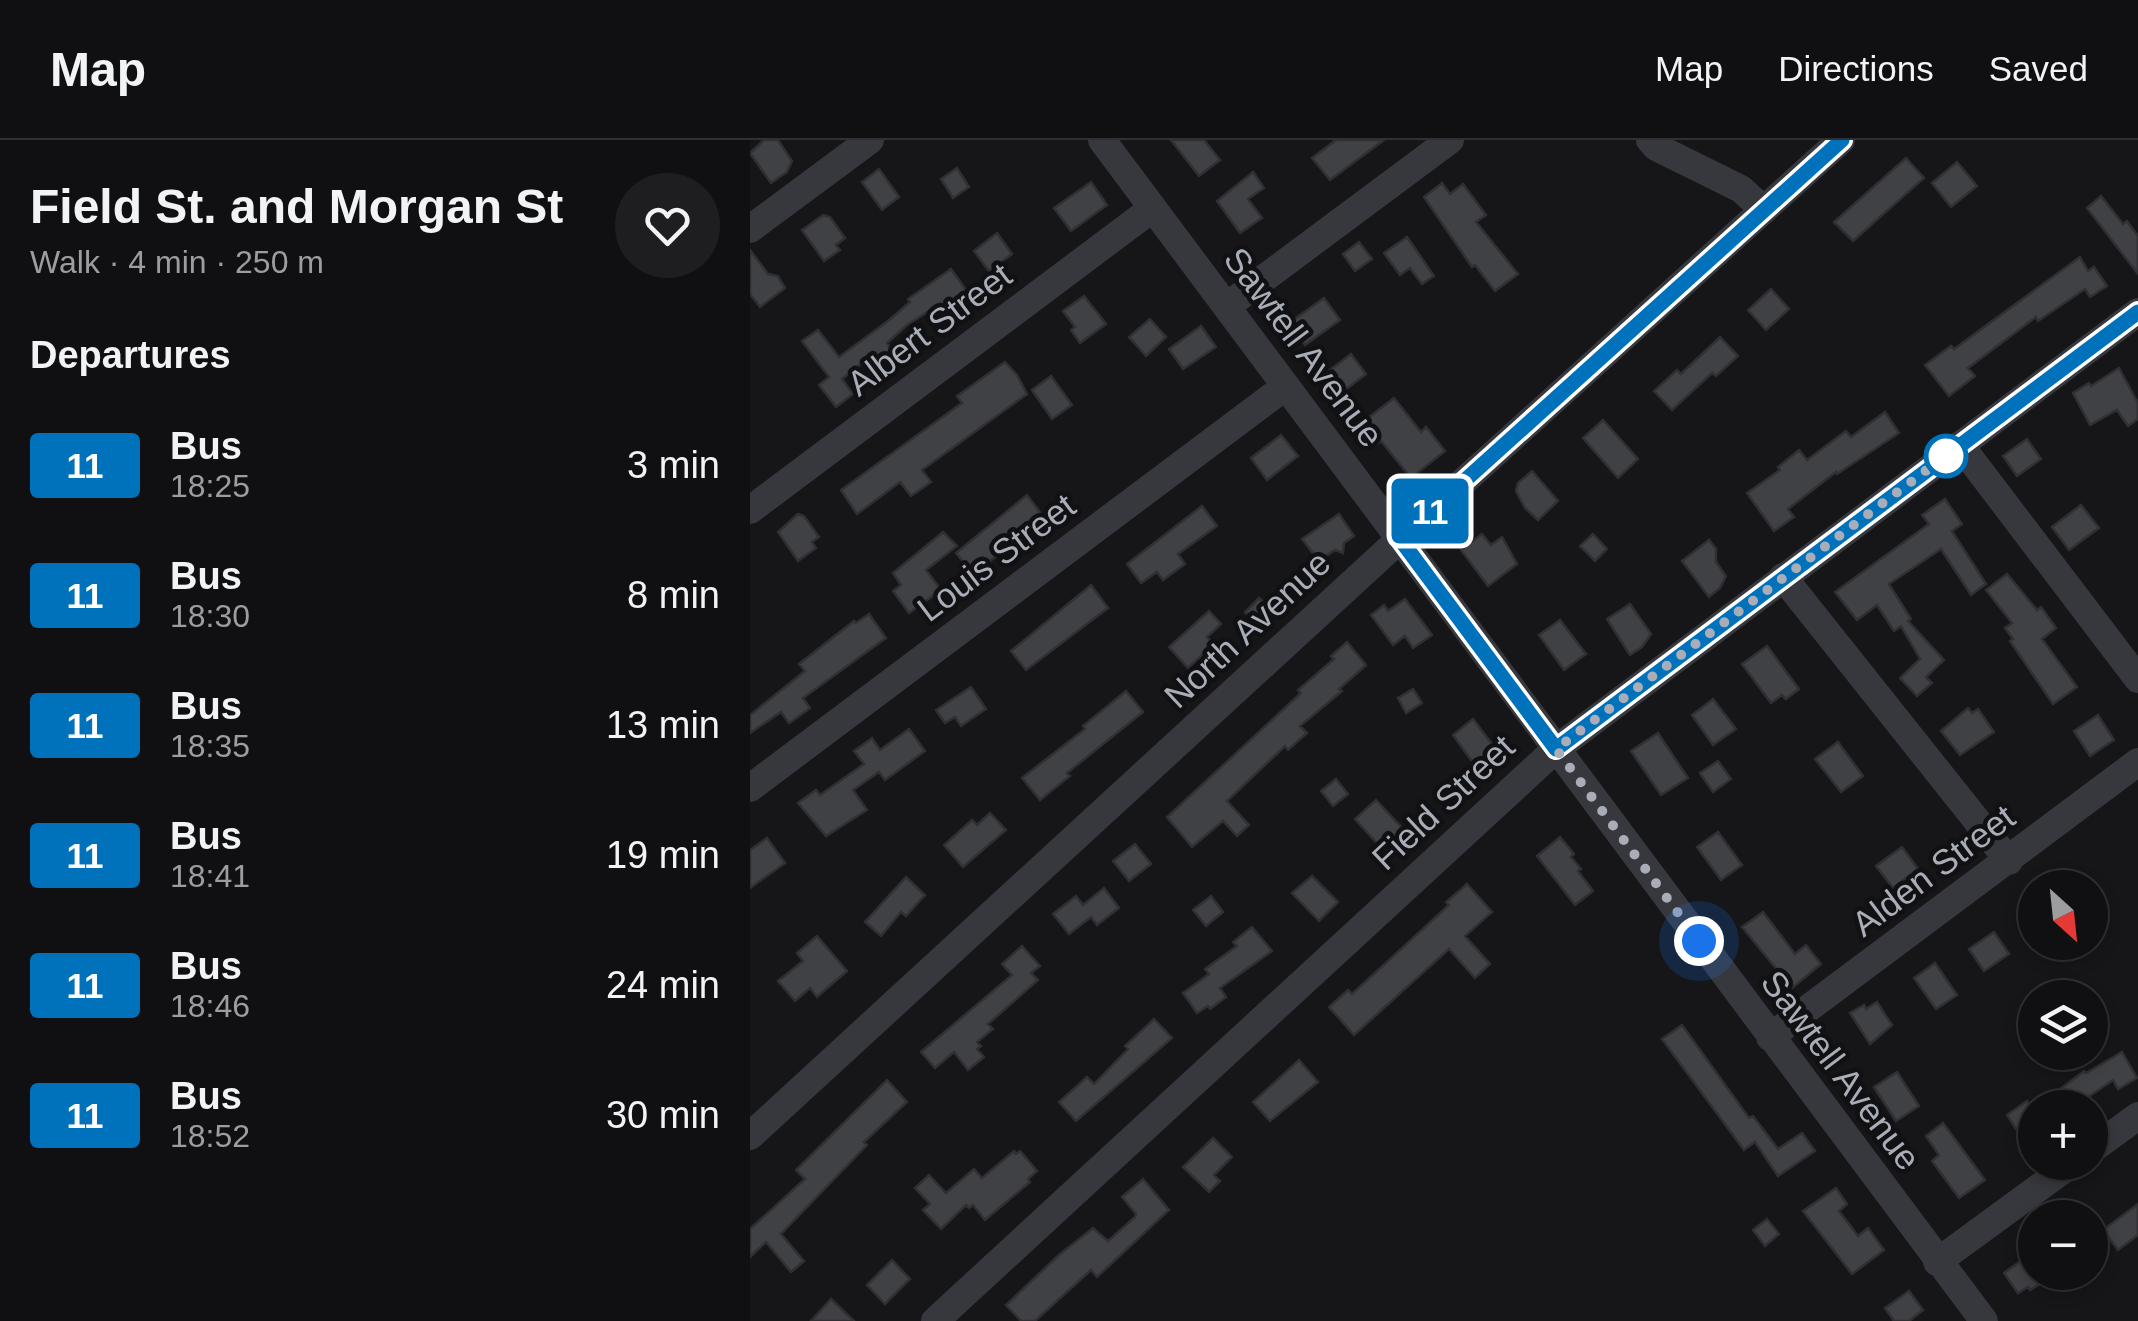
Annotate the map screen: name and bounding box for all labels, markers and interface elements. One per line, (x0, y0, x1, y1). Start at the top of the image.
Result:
text: Map (50, 43, 146, 96)
text: Map (1655, 49, 1723, 88)
text: Directions (1778, 49, 1934, 88)
text: Saved (1989, 49, 2088, 88)
button: heart (615, 173, 720, 278)
text: Field St. and Morgan St (30, 180, 563, 233)
street label: Sawtell Avenue (1217, 240, 1391, 454)
text: Walk · 4 min · 250 m (30, 244, 324, 280)
street label: Albert Street (840, 255, 1019, 403)
text: Departures (30, 334, 231, 376)
text: Bus (170, 425, 242, 467)
unlabelled marker (1925, 435, 1967, 477)
text: 3 min (627, 444, 720, 486)
text: 11 (67, 446, 104, 485)
text: 18:25 (170, 468, 250, 504)
line badge: 11 (1385, 478, 1475, 544)
street label: Louis Street (910, 485, 1083, 629)
text: 11 (1412, 492, 1449, 531)
street label: North Avenue (1156, 543, 1338, 715)
text: Bus (170, 555, 242, 597)
text: 8 min (627, 574, 720, 616)
text: 11 (67, 576, 104, 615)
text: 18:30 (170, 598, 250, 634)
text: Bus (170, 685, 242, 727)
text: 13 min (606, 704, 720, 746)
text: 11 (67, 706, 104, 745)
street label: Field Street (1364, 727, 1522, 877)
text: 18:35 (170, 728, 250, 764)
street label: Alden Street (1844, 796, 2022, 944)
text: Bus (170, 815, 242, 857)
text: 19 min (606, 834, 720, 876)
text: 11 (67, 836, 104, 875)
text: 18:41 (170, 858, 250, 894)
north arrow (2018, 870, 2108, 960)
map controls (2018, 870, 2108, 1290)
your location (1674, 916, 1724, 966)
text: Bus (170, 945, 242, 987)
street label: Sawtell Avenue (1754, 963, 1928, 1177)
text: 24 min (606, 964, 720, 1006)
text: 11 (67, 966, 104, 1005)
button: layers (2018, 980, 2108, 1070)
text: 18:46 (170, 988, 250, 1024)
text: Bus (170, 1075, 242, 1117)
button: + (2018, 1090, 2108, 1180)
text: 30 min (606, 1094, 720, 1136)
text: 11 (67, 1096, 104, 1135)
text: 18:52 (170, 1118, 250, 1154)
button: − (2018, 1200, 2108, 1290)

